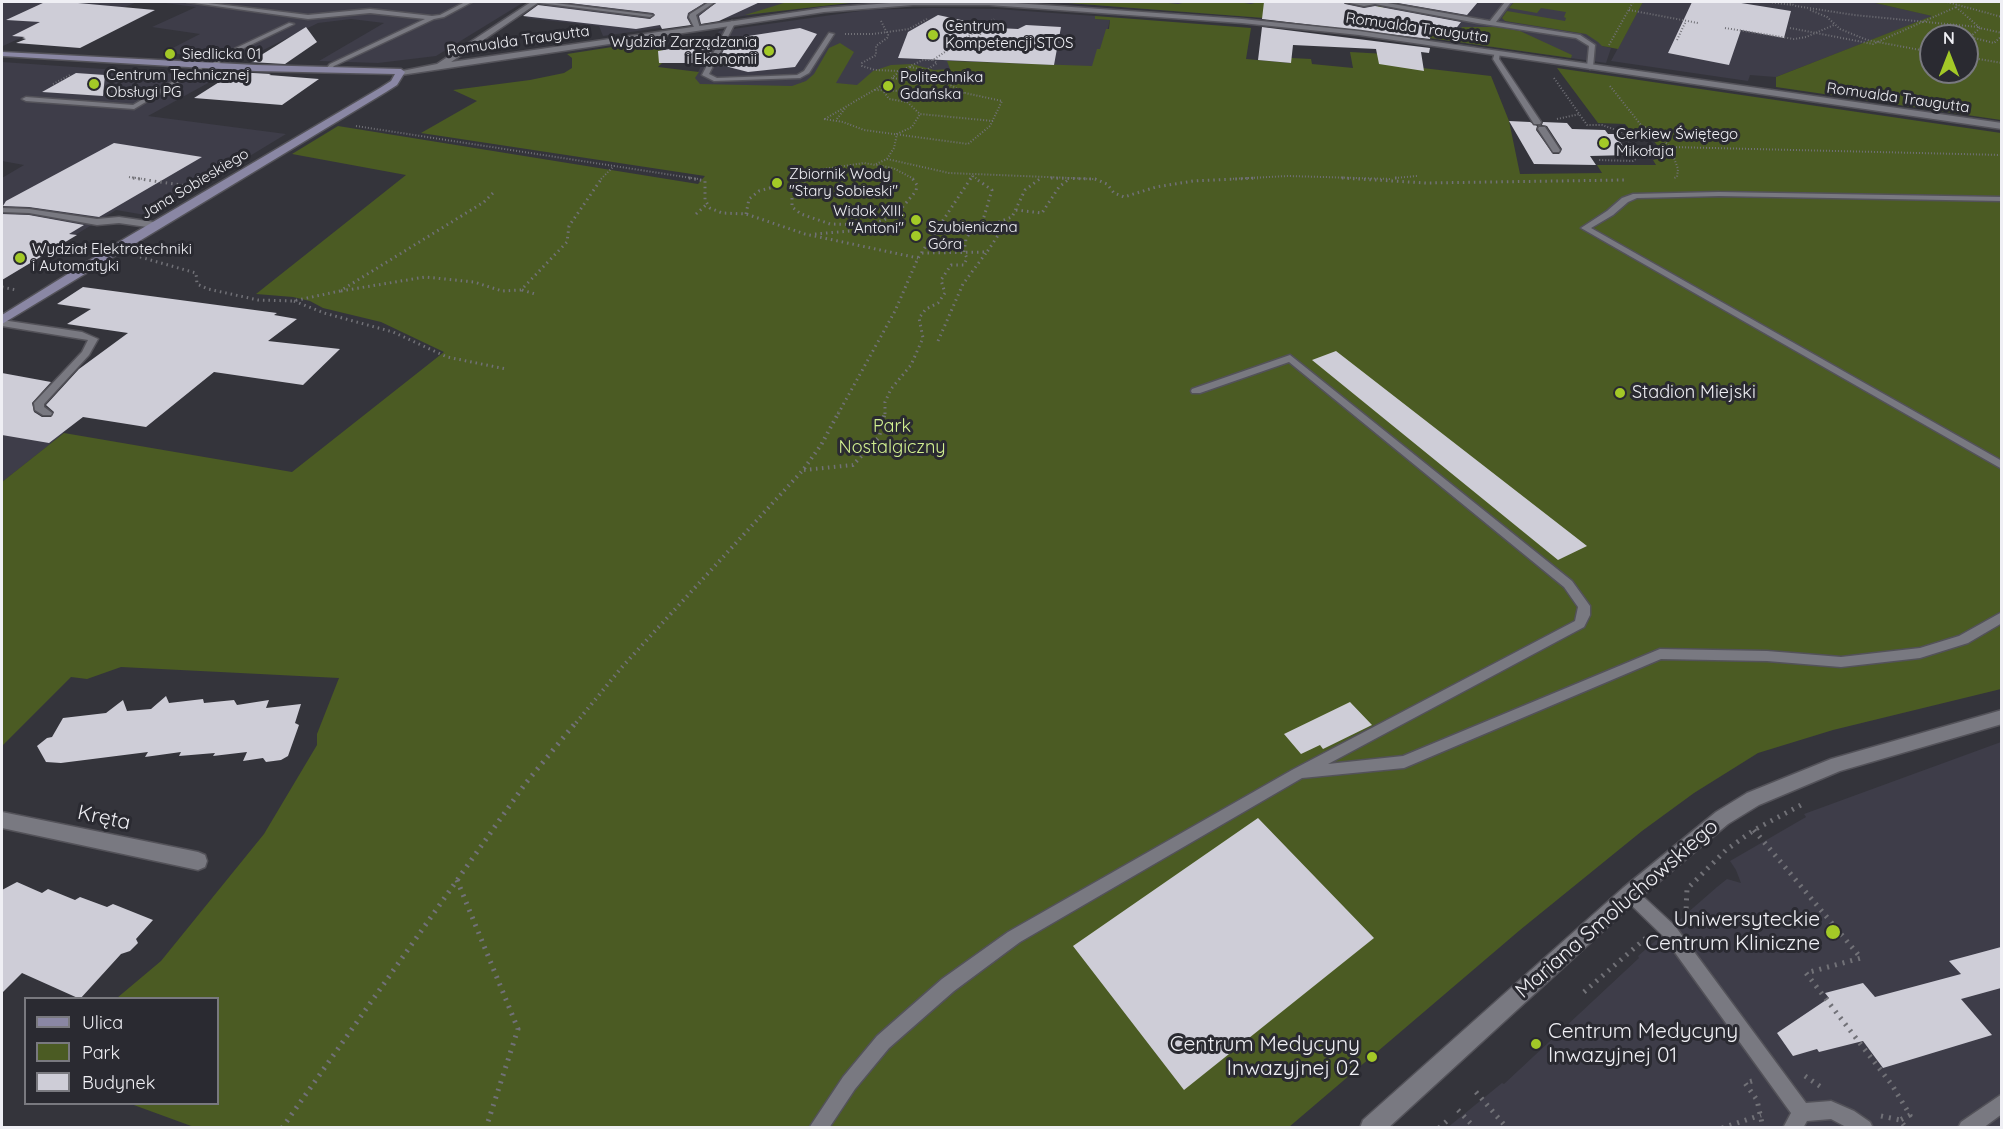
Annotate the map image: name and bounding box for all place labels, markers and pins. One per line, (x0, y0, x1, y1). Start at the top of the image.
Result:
place label: Centrum Kompetencji STOS (945, 17, 1074, 52)
marker: Centrum Kompetencji STOS (926, 28, 940, 42)
place label: Wydział Zarządzania i Ekonomii (611, 33, 757, 68)
marker: Wydział Zarządzania i Ekonomii (762, 44, 776, 58)
place label: Siedlicka 01 (182, 45, 261, 63)
marker: Siedlicka 01 (163, 47, 177, 61)
place label: Centrum Technicznej Obsługi PG (106, 66, 250, 101)
place label: Politechnika Gdańska (900, 68, 983, 103)
marker: Centrum Technicznej Obsługi PG (87, 77, 101, 91)
marker: Politechnika Gdańska (881, 79, 895, 93)
place label: Cerkiew Świętego Mikołaja (1616, 125, 1738, 160)
marker: Cerkiew Świętego Mikołaja (1597, 136, 1611, 150)
place label: Zbiornik Wody "Stary Sobieski" (789, 165, 898, 200)
marker: Zbiornik Wody "Stary Sobieski" (770, 176, 784, 190)
place label: Widok XIII. "Antoni" (833, 202, 904, 237)
marker: Widok XIII. "Antoni" (909, 213, 923, 227)
place label: Szubieniczna Góra (928, 218, 1018, 253)
marker: Szubieniczna Góra (909, 229, 923, 243)
place label: Wydział Elektrotechniki i Automatyki (32, 240, 192, 275)
marker: Wydział Elektrotechniki i Automatyki (13, 251, 27, 265)
place label: Stadion Miejski (1632, 382, 1756, 404)
marker: Stadion Miejski (1613, 386, 1627, 400)
place label: Uniwersyteckie Centrum Kliniczne (1645, 907, 1820, 957)
marker: Uniwersyteckie Centrum Kliniczne (1824, 923, 1842, 941)
place label: Centrum Medycyny Inwazyjnej 01 (1548, 1019, 1738, 1069)
place label: Centrum Medycyny Inwazyjnej 02 (1170, 1032, 1360, 1082)
marker: Centrum Medycyny Inwazyjnej 01 (1529, 1037, 1543, 1051)
marker: Centrum Medycyny Inwazyjnej 02 (1365, 1050, 1379, 1064)

